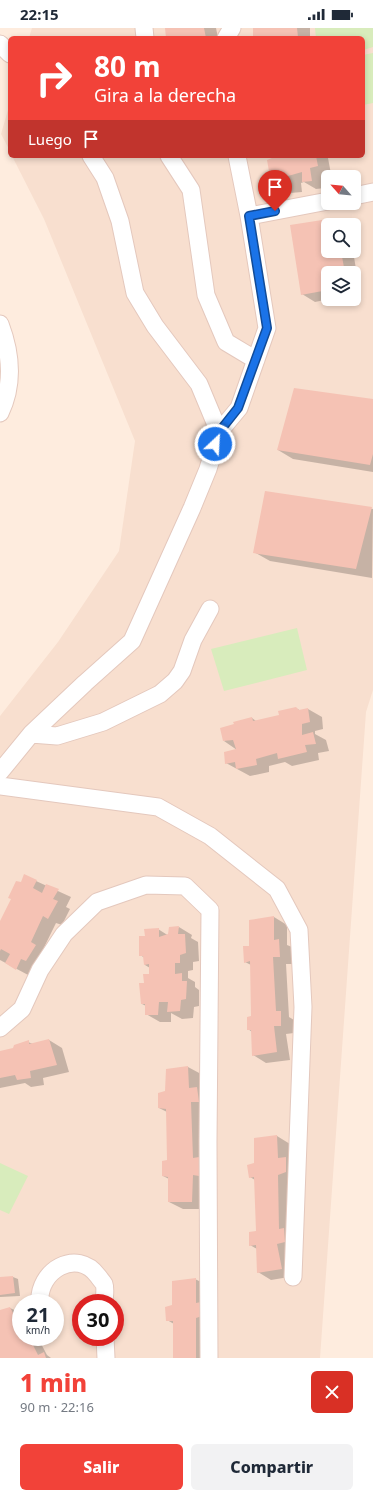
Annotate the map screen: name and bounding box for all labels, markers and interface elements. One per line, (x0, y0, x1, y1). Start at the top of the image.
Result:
text: 22:15 (20, 4, 59, 24)
text: 80 m (94, 47, 161, 85)
icon: right (28, 52, 80, 104)
text: Gira a la derecha (94, 83, 236, 107)
icon: arrive (80, 128, 102, 150)
text: Luego (28, 129, 72, 149)
pin (258, 170, 292, 211)
north arrow (321, 170, 361, 210)
map controls (321, 170, 361, 306)
icon: arrive (264, 176, 286, 198)
button: search (321, 218, 361, 258)
button: layers (321, 266, 361, 306)
position arrow (194, 423, 236, 465)
speed limit sign: 30 (72, 1294, 124, 1346)
text: 21 (27, 1301, 49, 1328)
text: km/h (26, 1323, 50, 1337)
text: 1 min (20, 1366, 87, 1399)
button: close (311, 1371, 353, 1413)
text: 90 m · 22:16 (20, 1398, 94, 1416)
button: Salir (20, 1444, 183, 1490)
button: Compartir (191, 1444, 353, 1490)

